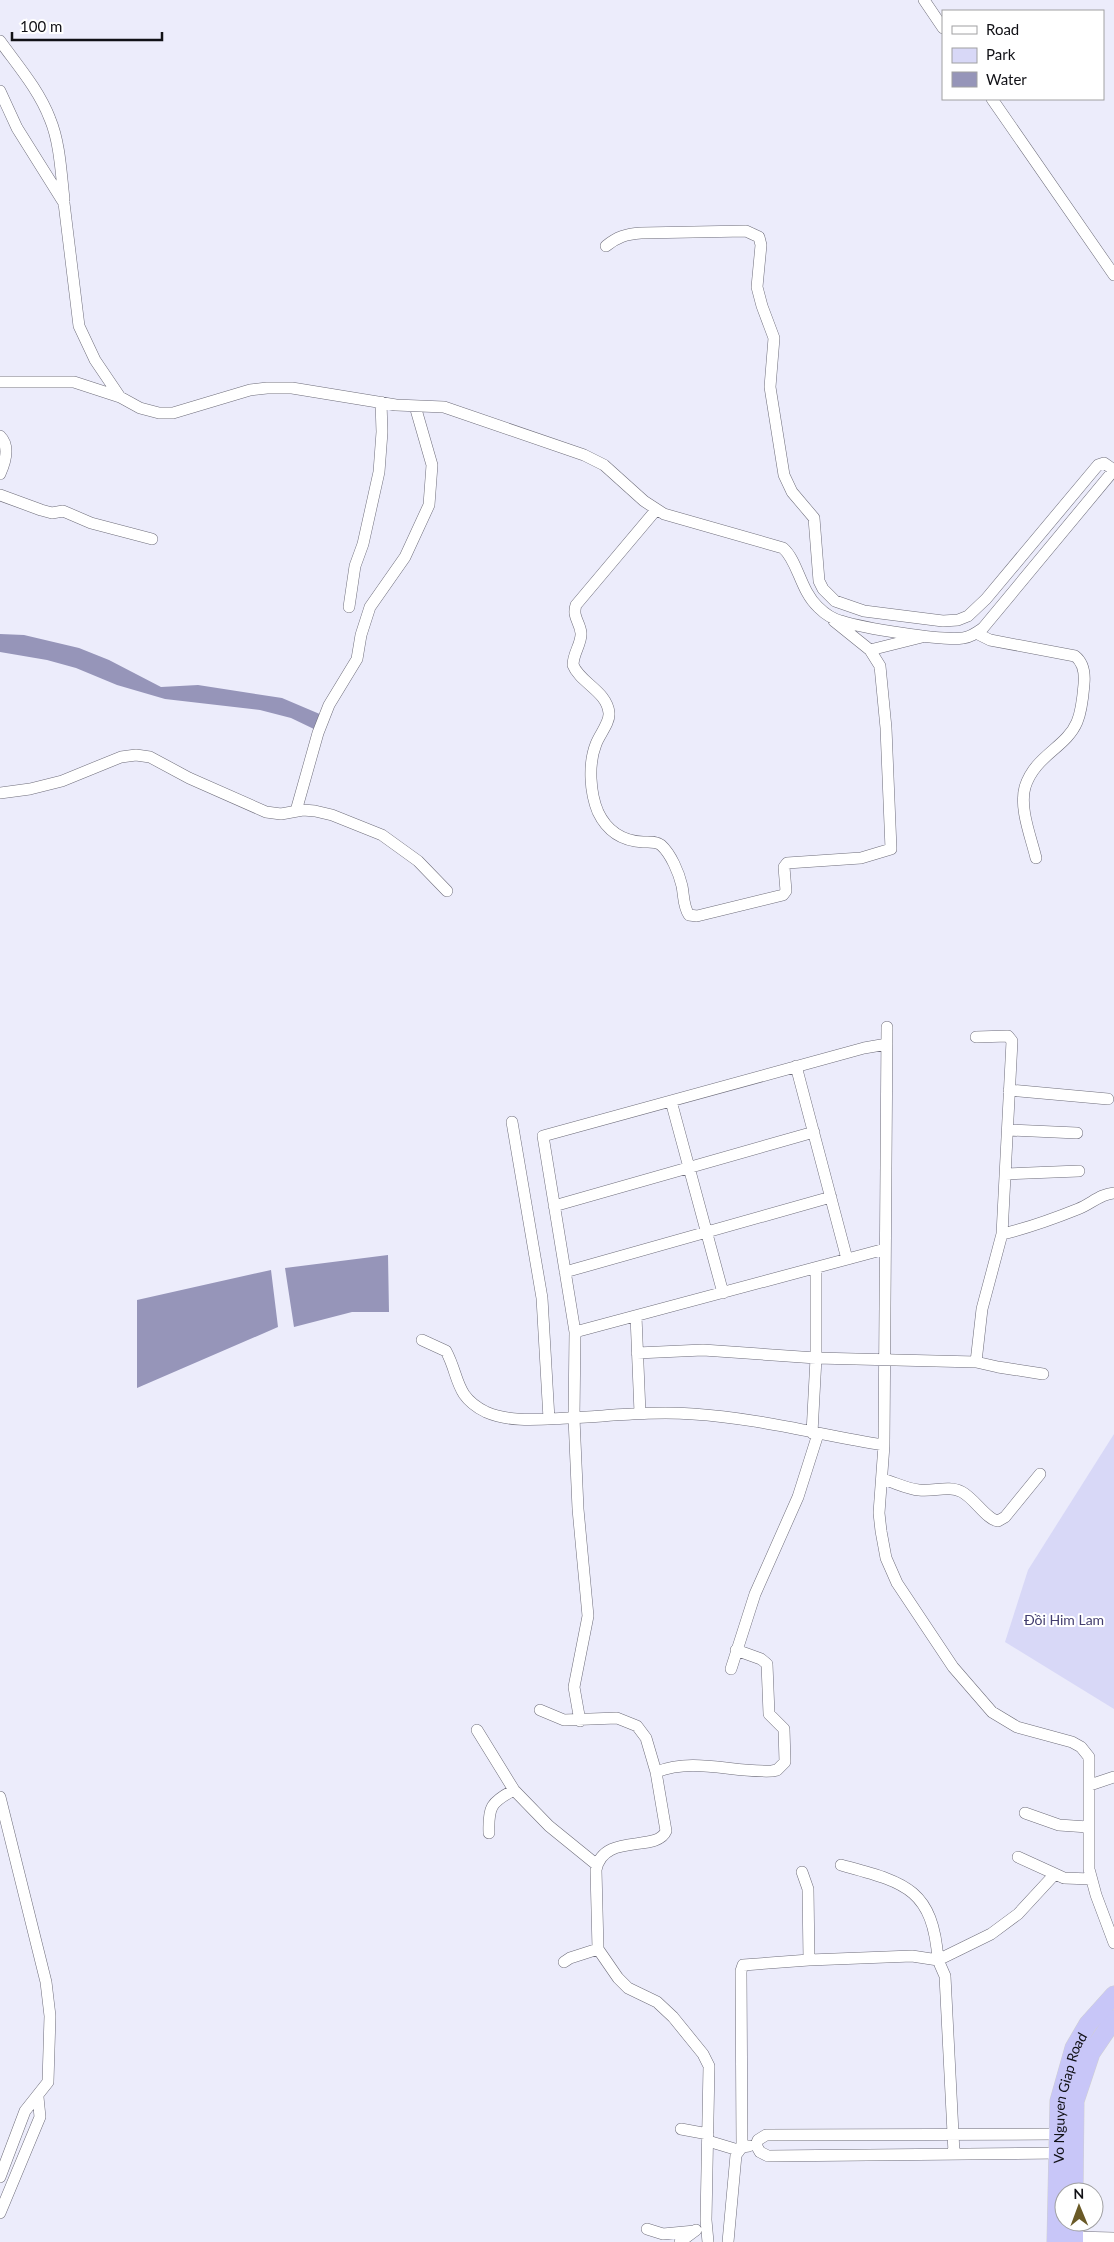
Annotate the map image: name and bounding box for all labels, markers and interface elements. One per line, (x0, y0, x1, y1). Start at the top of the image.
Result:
scale bar (12, 10, 162, 42)
legend (942, 10, 1104, 100)
text: 100 m (20, 17, 62, 35)
text: Road (986, 20, 1019, 38)
text: Park (986, 45, 1016, 63)
text: Water (986, 70, 1027, 88)
park label: Đồi Him Lam (1024, 1611, 1104, 1628)
street label: Vo Nguyen Giap Road (1049, 2029, 1090, 2163)
north arrow (1054, 2182, 1104, 2232)
text: N (1073, 2185, 1084, 2202)

